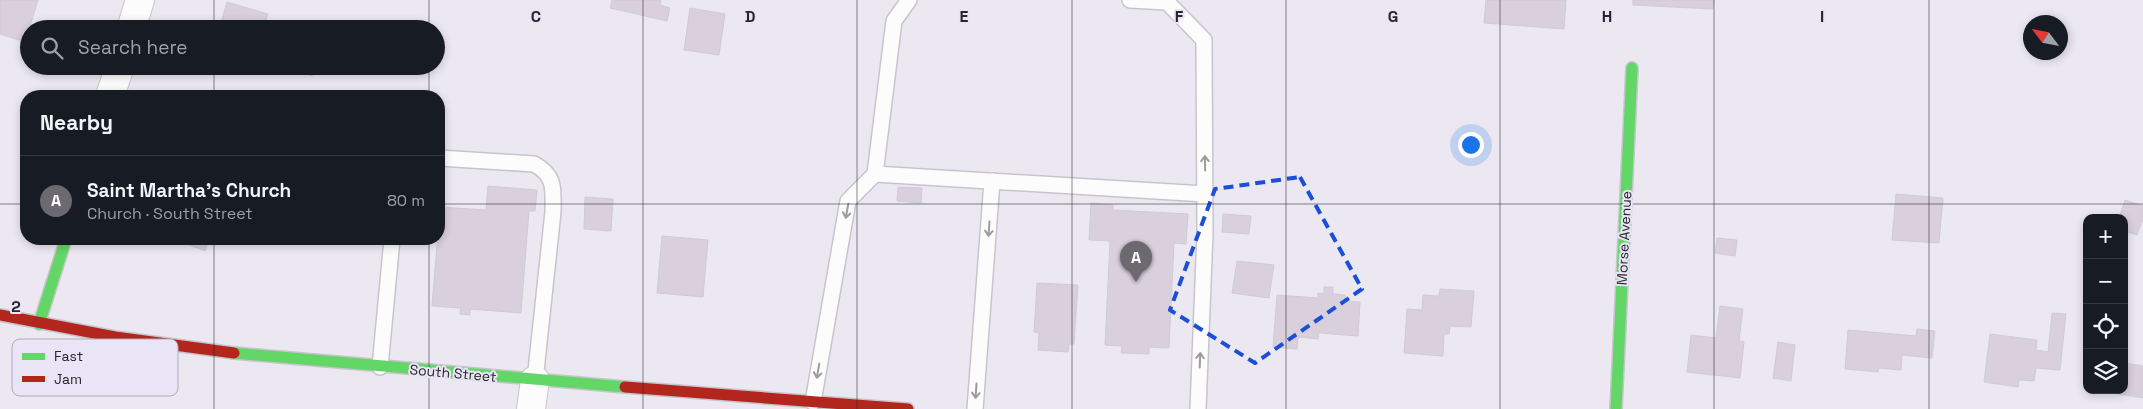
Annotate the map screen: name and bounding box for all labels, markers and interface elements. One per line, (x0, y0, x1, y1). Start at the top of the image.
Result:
text: C (531, 6, 541, 27)
text: D (745, 6, 755, 27)
text: E (960, 6, 969, 27)
text: F (1175, 6, 1184, 27)
text: G (1388, 6, 1398, 27)
text: H (1602, 6, 1612, 27)
text: I (1820, 6, 1824, 27)
north arrow (2023, 15, 2068, 60)
search box (20, 20, 445, 75)
icon: search (38, 34, 66, 62)
text: Search here (78, 35, 188, 60)
text: Nearby (40, 109, 113, 136)
your location (1458, 132, 1484, 158)
one-way arrow (1200, 155, 1210, 172)
text: Saint Martha's Church (87, 178, 291, 203)
text: A (51, 190, 61, 211)
text: 80 m (387, 190, 425, 211)
street label: Morse Avenue (1613, 190, 1635, 286)
text: Church · South Street (87, 203, 253, 224)
one-way arrow (841, 203, 851, 219)
map controls (2083, 214, 2128, 394)
button: + (2083, 214, 2128, 259)
one-way arrow (984, 221, 993, 237)
pin: A (1120, 241, 1152, 282)
button: − (2083, 259, 2128, 304)
text: 2 (11, 296, 21, 317)
button: locate (2083, 304, 2128, 349)
legend (12, 339, 178, 396)
text: Fast (54, 347, 83, 365)
button: layers (2083, 349, 2128, 394)
one-way arrow (1195, 353, 1205, 369)
street label: South Street (409, 360, 497, 386)
one-way arrow (813, 363, 823, 379)
text: Jam (54, 370, 82, 388)
one-way arrow (971, 383, 981, 399)

